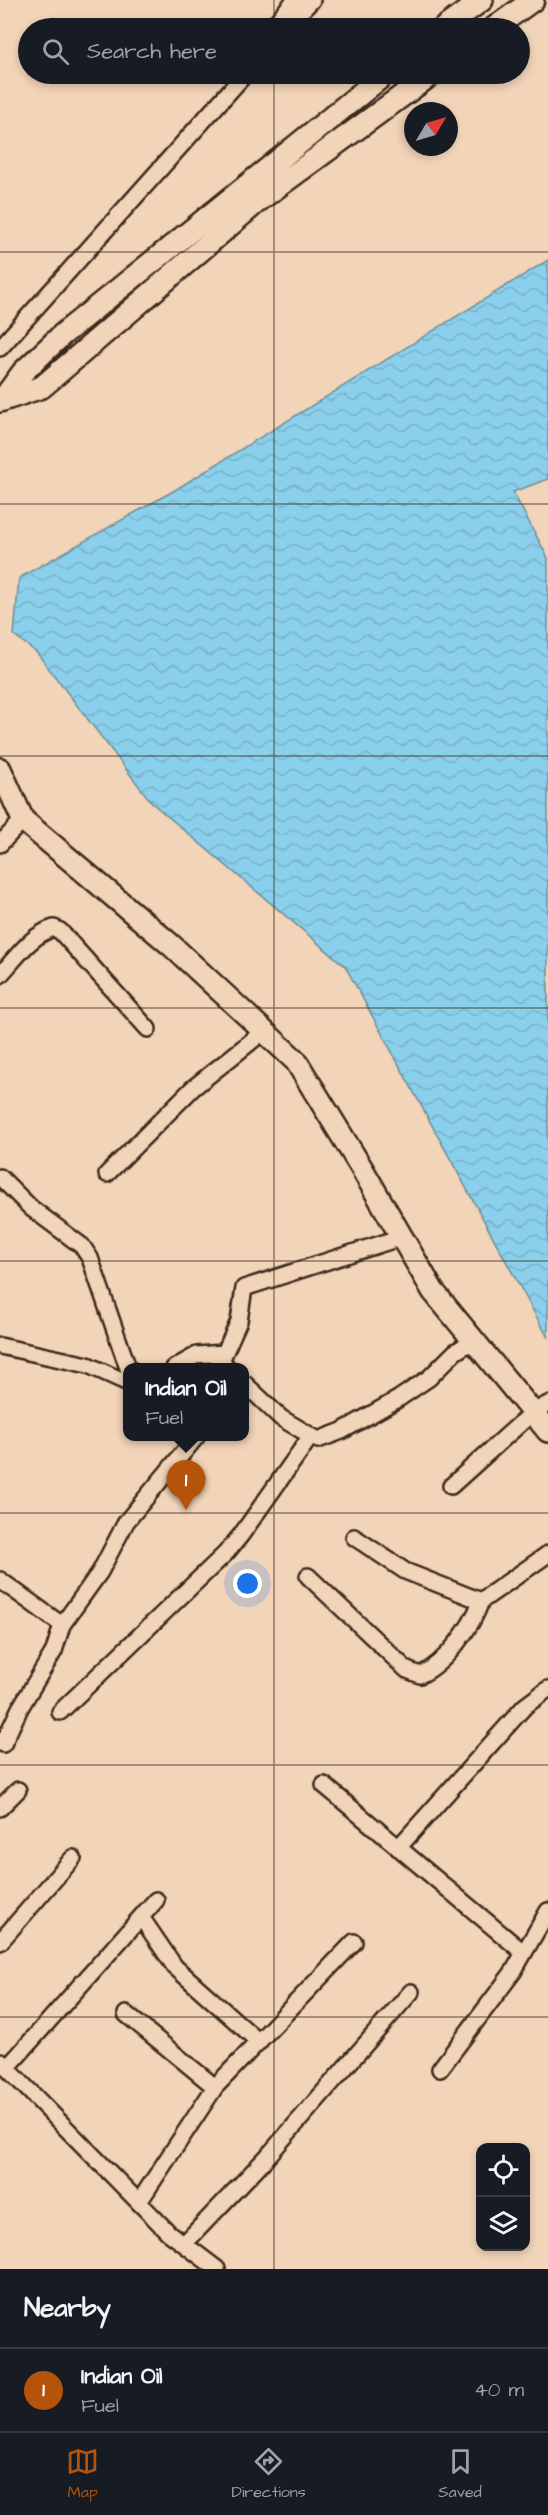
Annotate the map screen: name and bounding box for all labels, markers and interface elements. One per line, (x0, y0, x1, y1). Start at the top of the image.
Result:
search box (18, 18, 530, 84)
icon: search (39, 35, 72, 68)
text: Search here (87, 36, 217, 67)
north arrow (404, 102, 458, 156)
popup (123, 1363, 249, 1441)
text: Indian Oil (145, 1373, 227, 1404)
text: Fuel (145, 1404, 183, 1432)
pin: 1 (166, 1460, 206, 1510)
your location (233, 1569, 262, 1598)
map controls (476, 2143, 530, 2251)
button: locate (476, 2143, 530, 2197)
button: layers (476, 2197, 530, 2251)
text: Nearby (24, 2290, 111, 2326)
text: Indian Oil (81, 2361, 162, 2392)
text: 1 (42, 2376, 45, 2404)
text: 40 m (474, 2376, 524, 2404)
text: Fuel (81, 2392, 119, 2420)
tab: Map (66, 2445, 99, 2503)
tab: Directions (232, 2445, 306, 2503)
tab: Saved (438, 2445, 482, 2503)

